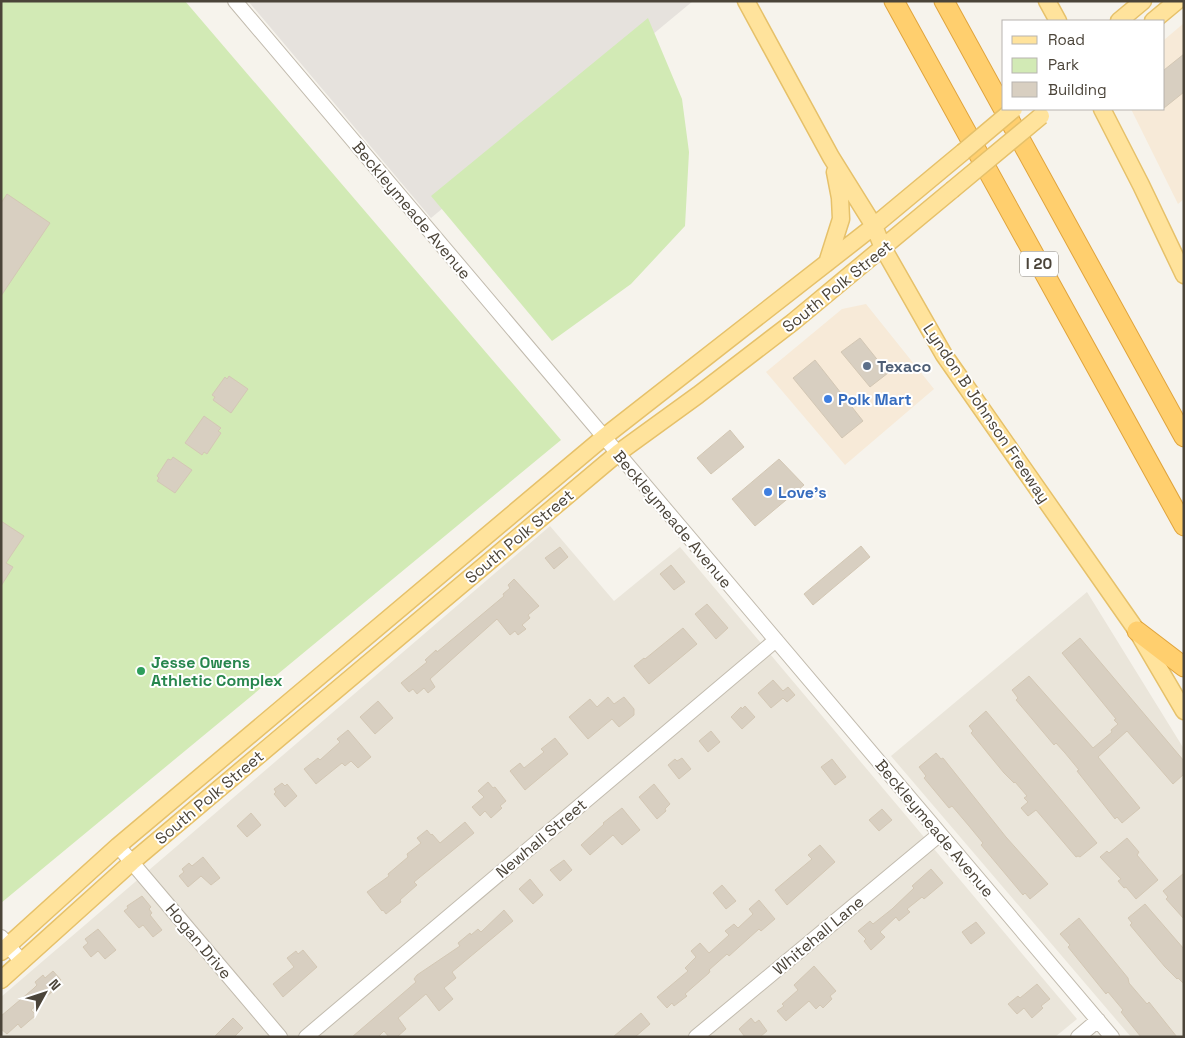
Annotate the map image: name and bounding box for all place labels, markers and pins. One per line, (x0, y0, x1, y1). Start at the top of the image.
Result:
place label: Texaco (877, 356, 931, 377)
marker: Texaco (861, 360, 873, 372)
place label: Polk Mart (838, 389, 912, 410)
marker: Polk Mart (822, 393, 834, 405)
place label: Love's (778, 482, 827, 503)
marker: Love's (762, 486, 774, 498)
place label: Jesse Owens Athletic Complex (151, 652, 283, 691)
marker: Jesse Owens Athletic Complex (135, 665, 147, 677)

